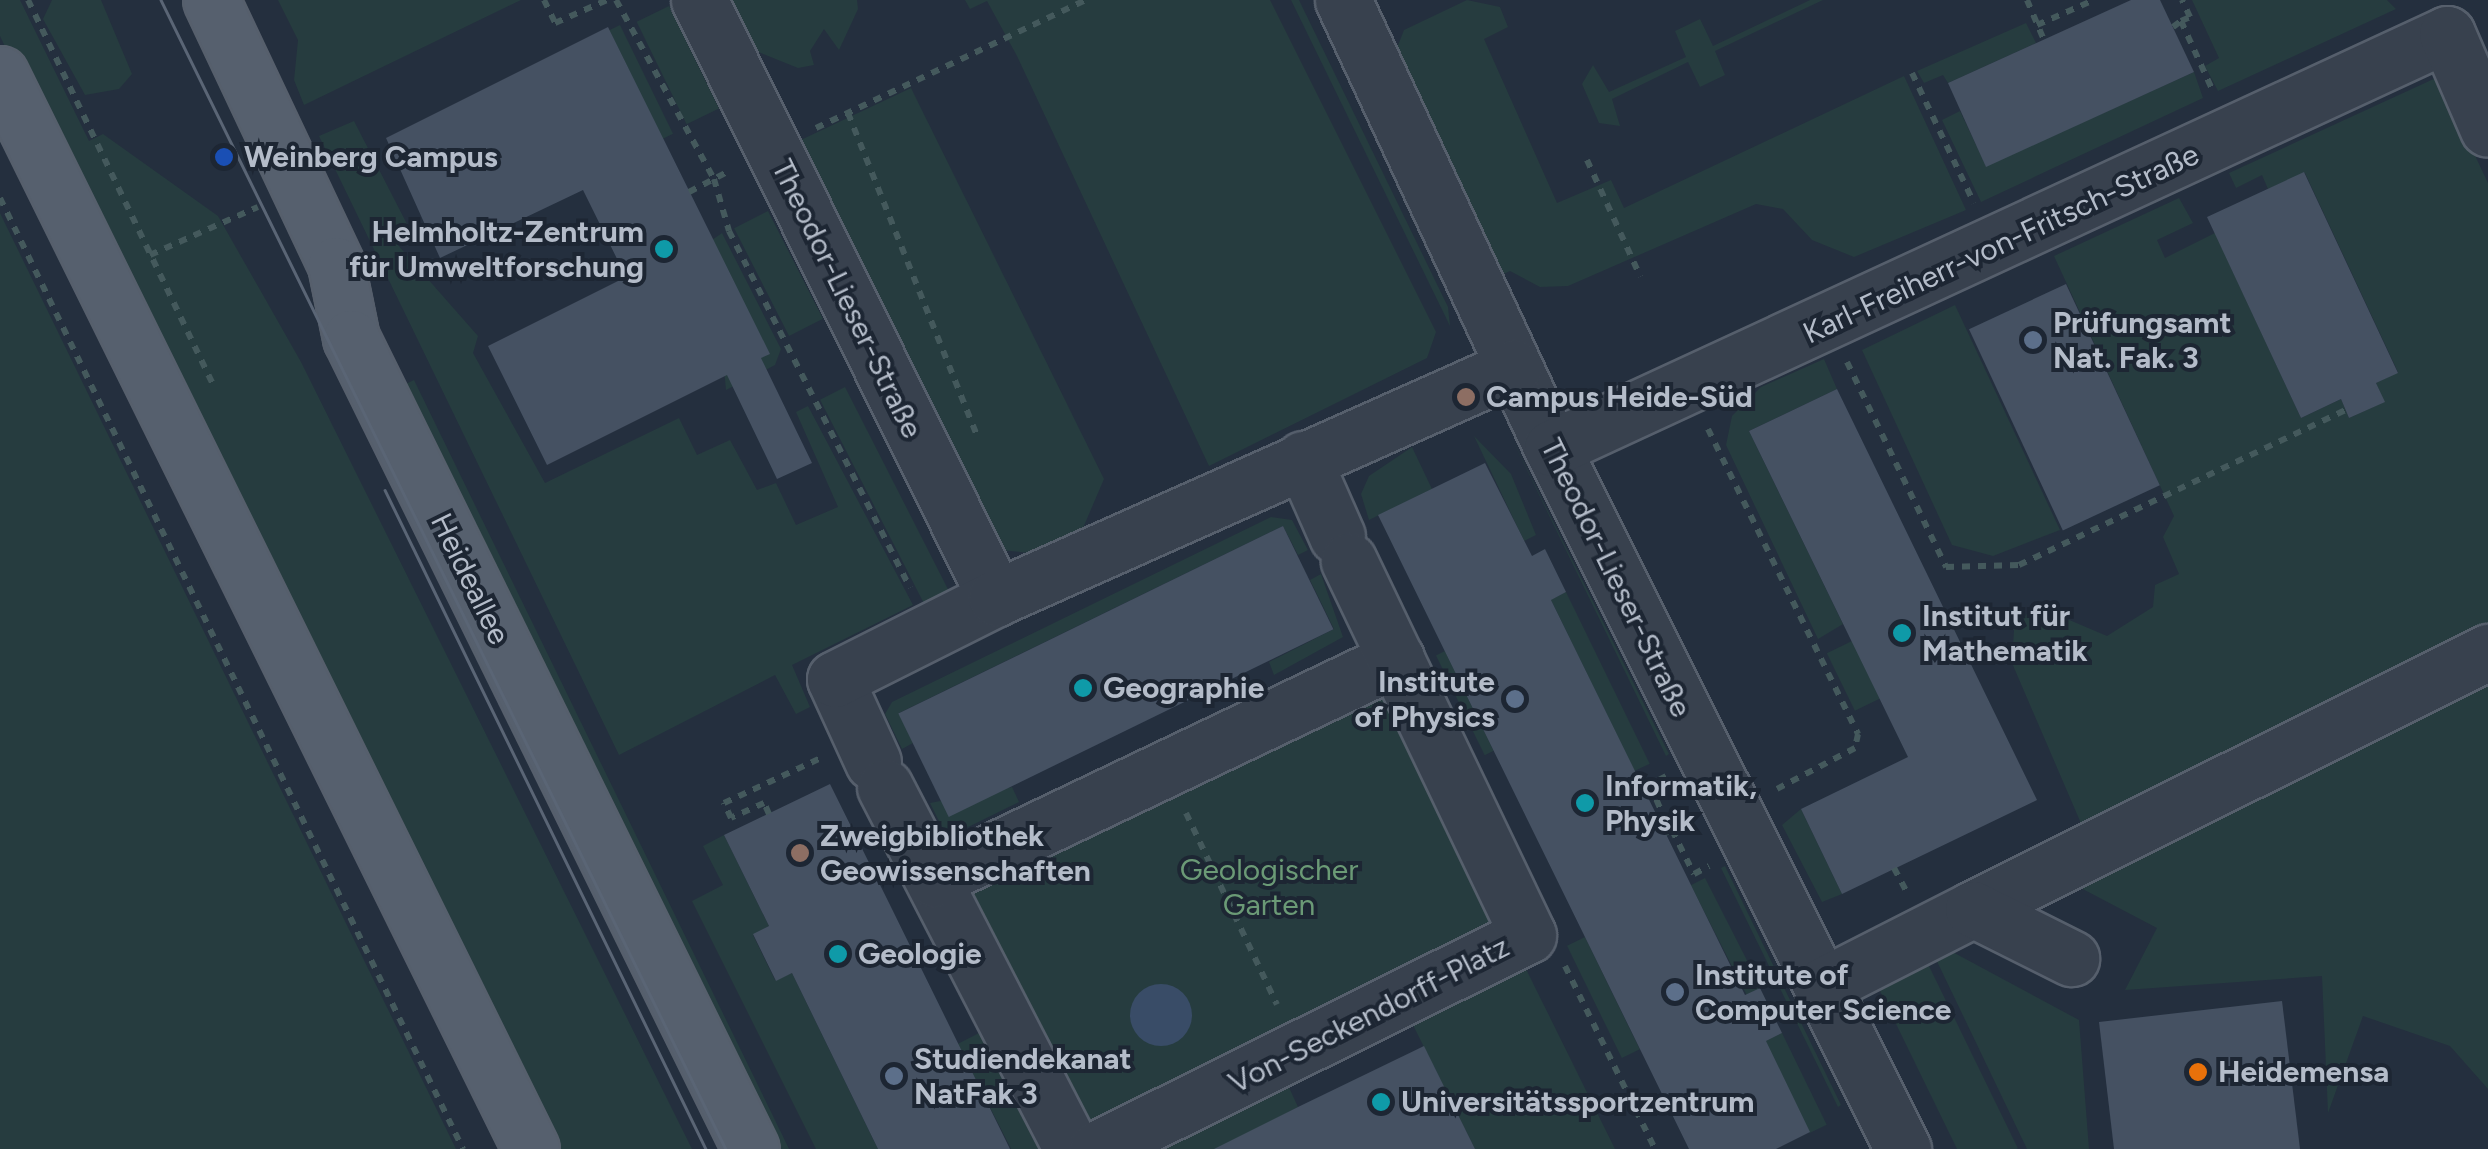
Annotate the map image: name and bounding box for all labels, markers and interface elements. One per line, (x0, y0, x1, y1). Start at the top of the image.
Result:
street label: Karl-Freiherr-von-Fritsch-Straße (1798, 136, 2204, 352)
place label: Weinberg Campus (244, 139, 498, 175)
marker: Weinberg Campus (213, 146, 235, 168)
street label: Theodor-Lieser-Straße (764, 154, 930, 444)
place label: Helmholtz-Zentrum für Umweltforschung (349, 214, 644, 284)
marker: Helmholtz-Zentrum für Umweltforschung (653, 238, 675, 260)
place label: Prüfungsamt Nat. Fak. 3 (2053, 305, 2232, 376)
marker: Prüfungsamt Nat. Fak. 3 (2022, 329, 2044, 351)
place label: Campus Heide-Süd (1486, 379, 1753, 415)
marker: Campus Heide-Süd (1455, 386, 1477, 408)
street label: Theodor-Lieser-Straße (1533, 433, 1699, 723)
street label: Heideallee (423, 508, 517, 650)
place label: Institut für Mathematik (1922, 598, 2088, 668)
marker: Institut für Mathematik (1891, 622, 1913, 644)
place label: Institute of Physics (1354, 664, 1495, 734)
place label: Geographie (1103, 670, 1264, 706)
marker: Geographie (1072, 677, 1094, 699)
marker: Institute of Physics (1504, 688, 1526, 710)
place label: Informatik, Physik (1605, 768, 1757, 838)
marker: Informatik, Physik (1574, 792, 1596, 814)
place label: Zweigbibliothek Geowissenschaften (820, 818, 1091, 888)
marker: Zweigbibliothek Geowissenschaften (789, 842, 811, 864)
park label: Geologischer Garten (1180, 852, 1358, 922)
street label: Von-Seckendorff-Platz (1223, 929, 1515, 1101)
place label: Geologie (858, 936, 982, 972)
marker: Geologie (827, 943, 849, 965)
place label: Institute of Computer Science (1695, 957, 1951, 1028)
marker: Institute of Computer Science (1664, 981, 1686, 1003)
place label: Studiendekanat NatFak 3 (914, 1041, 1132, 1112)
place label: Heidemensa (2218, 1054, 2389, 1090)
marker: Heidemensa (2187, 1061, 2209, 1083)
marker: Studiendekanat NatFak 3 (883, 1065, 905, 1087)
place label: Universitätssportzentrum (1401, 1084, 1754, 1120)
marker: Universitätssportzentrum (1370, 1091, 1392, 1113)

